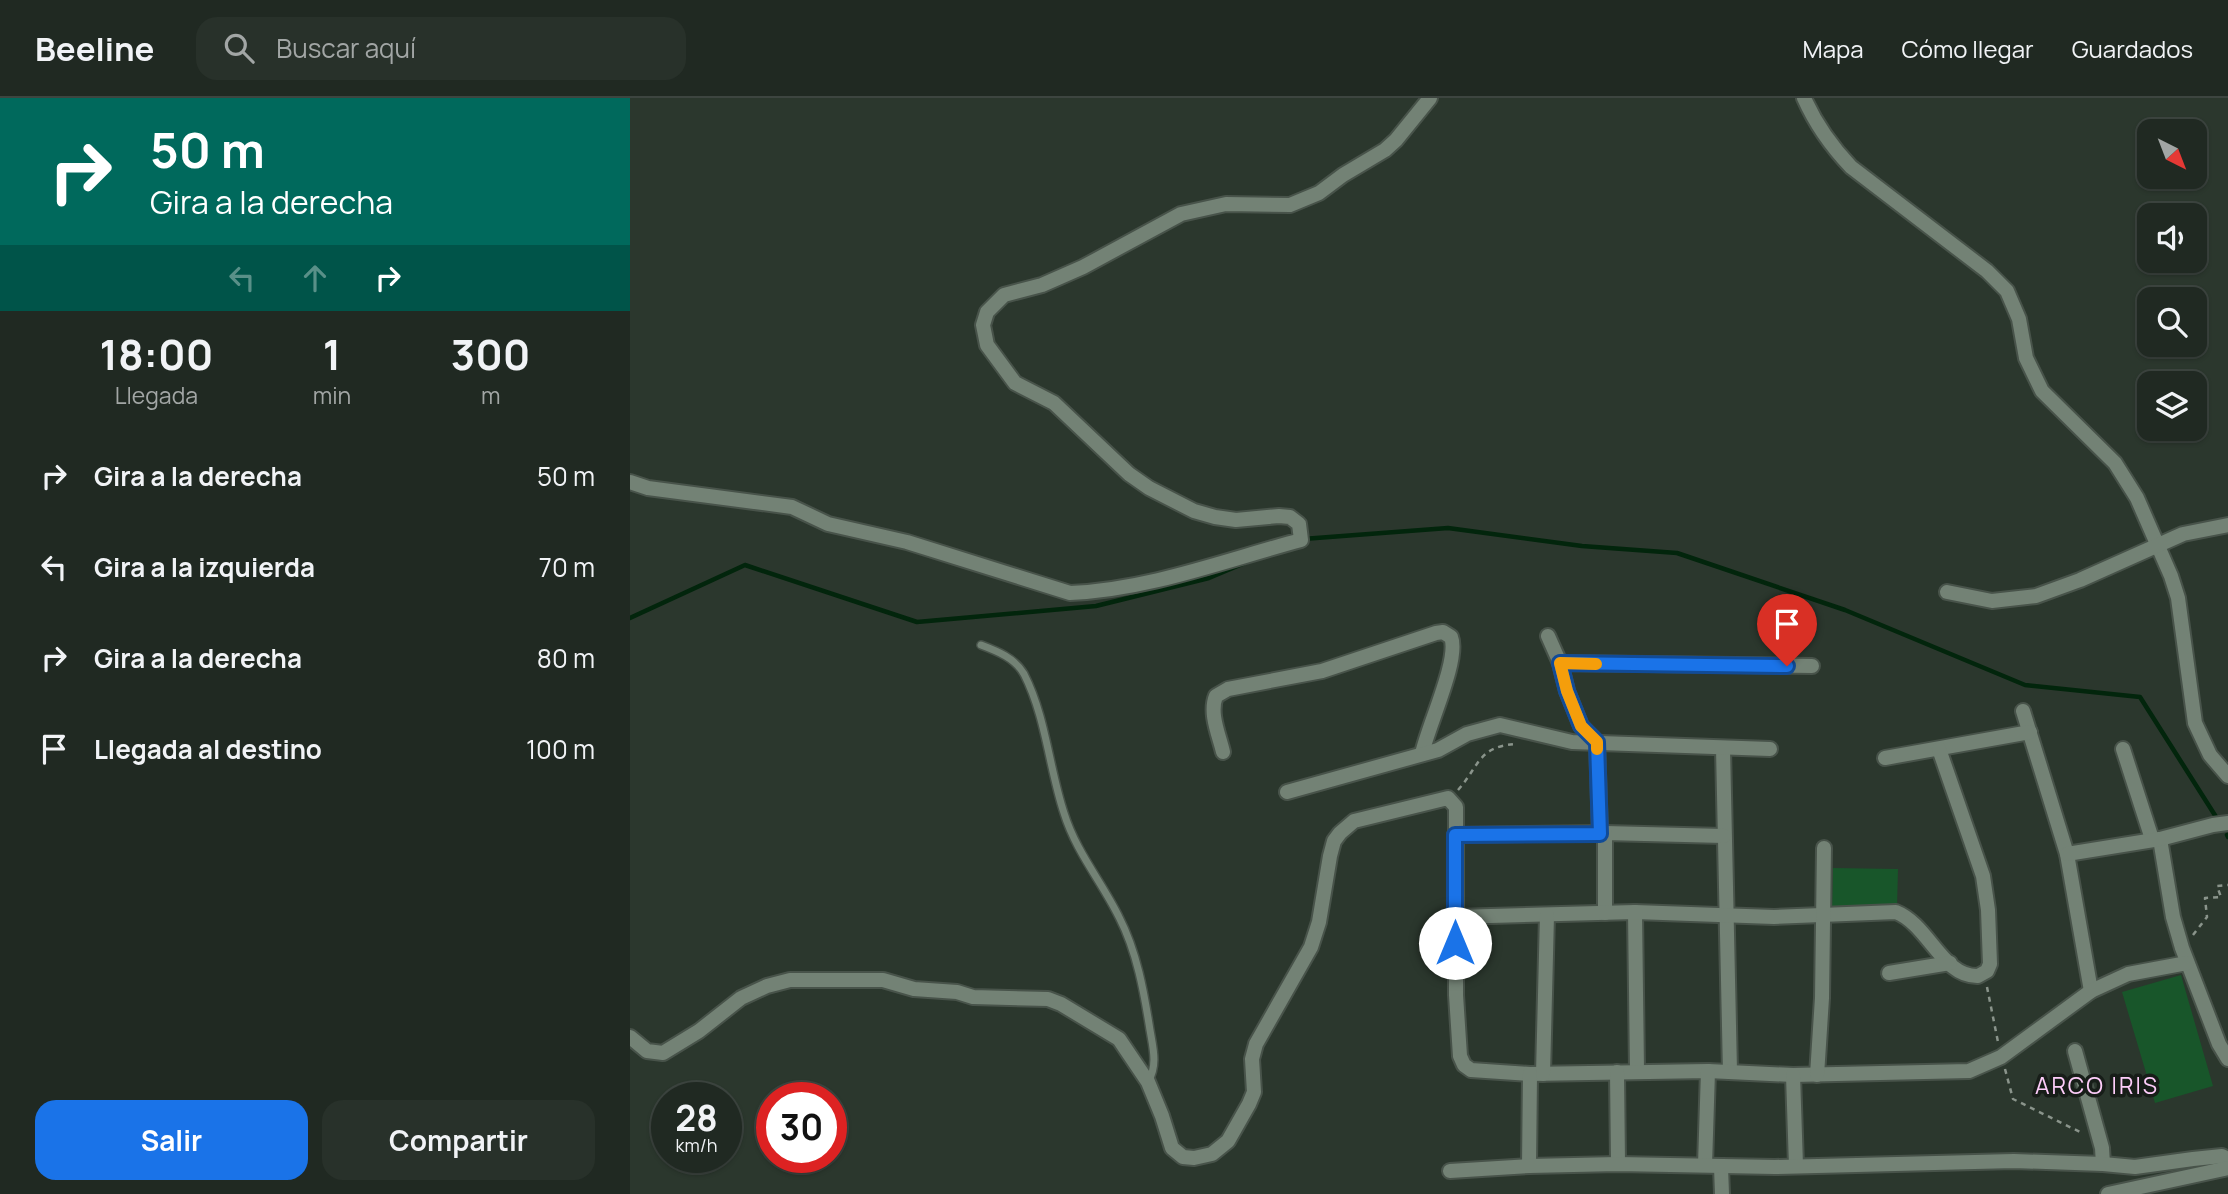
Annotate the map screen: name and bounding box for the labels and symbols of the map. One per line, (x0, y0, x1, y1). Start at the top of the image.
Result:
north arrow (2137, 119, 2207, 189)
pin (1757, 594, 1817, 666)
position arrow (1418, 906, 1492, 980)
district label: ARCO IRIS (2035, 1069, 2159, 1101)
speed limit sign: 30 (756, 1082, 847, 1173)

